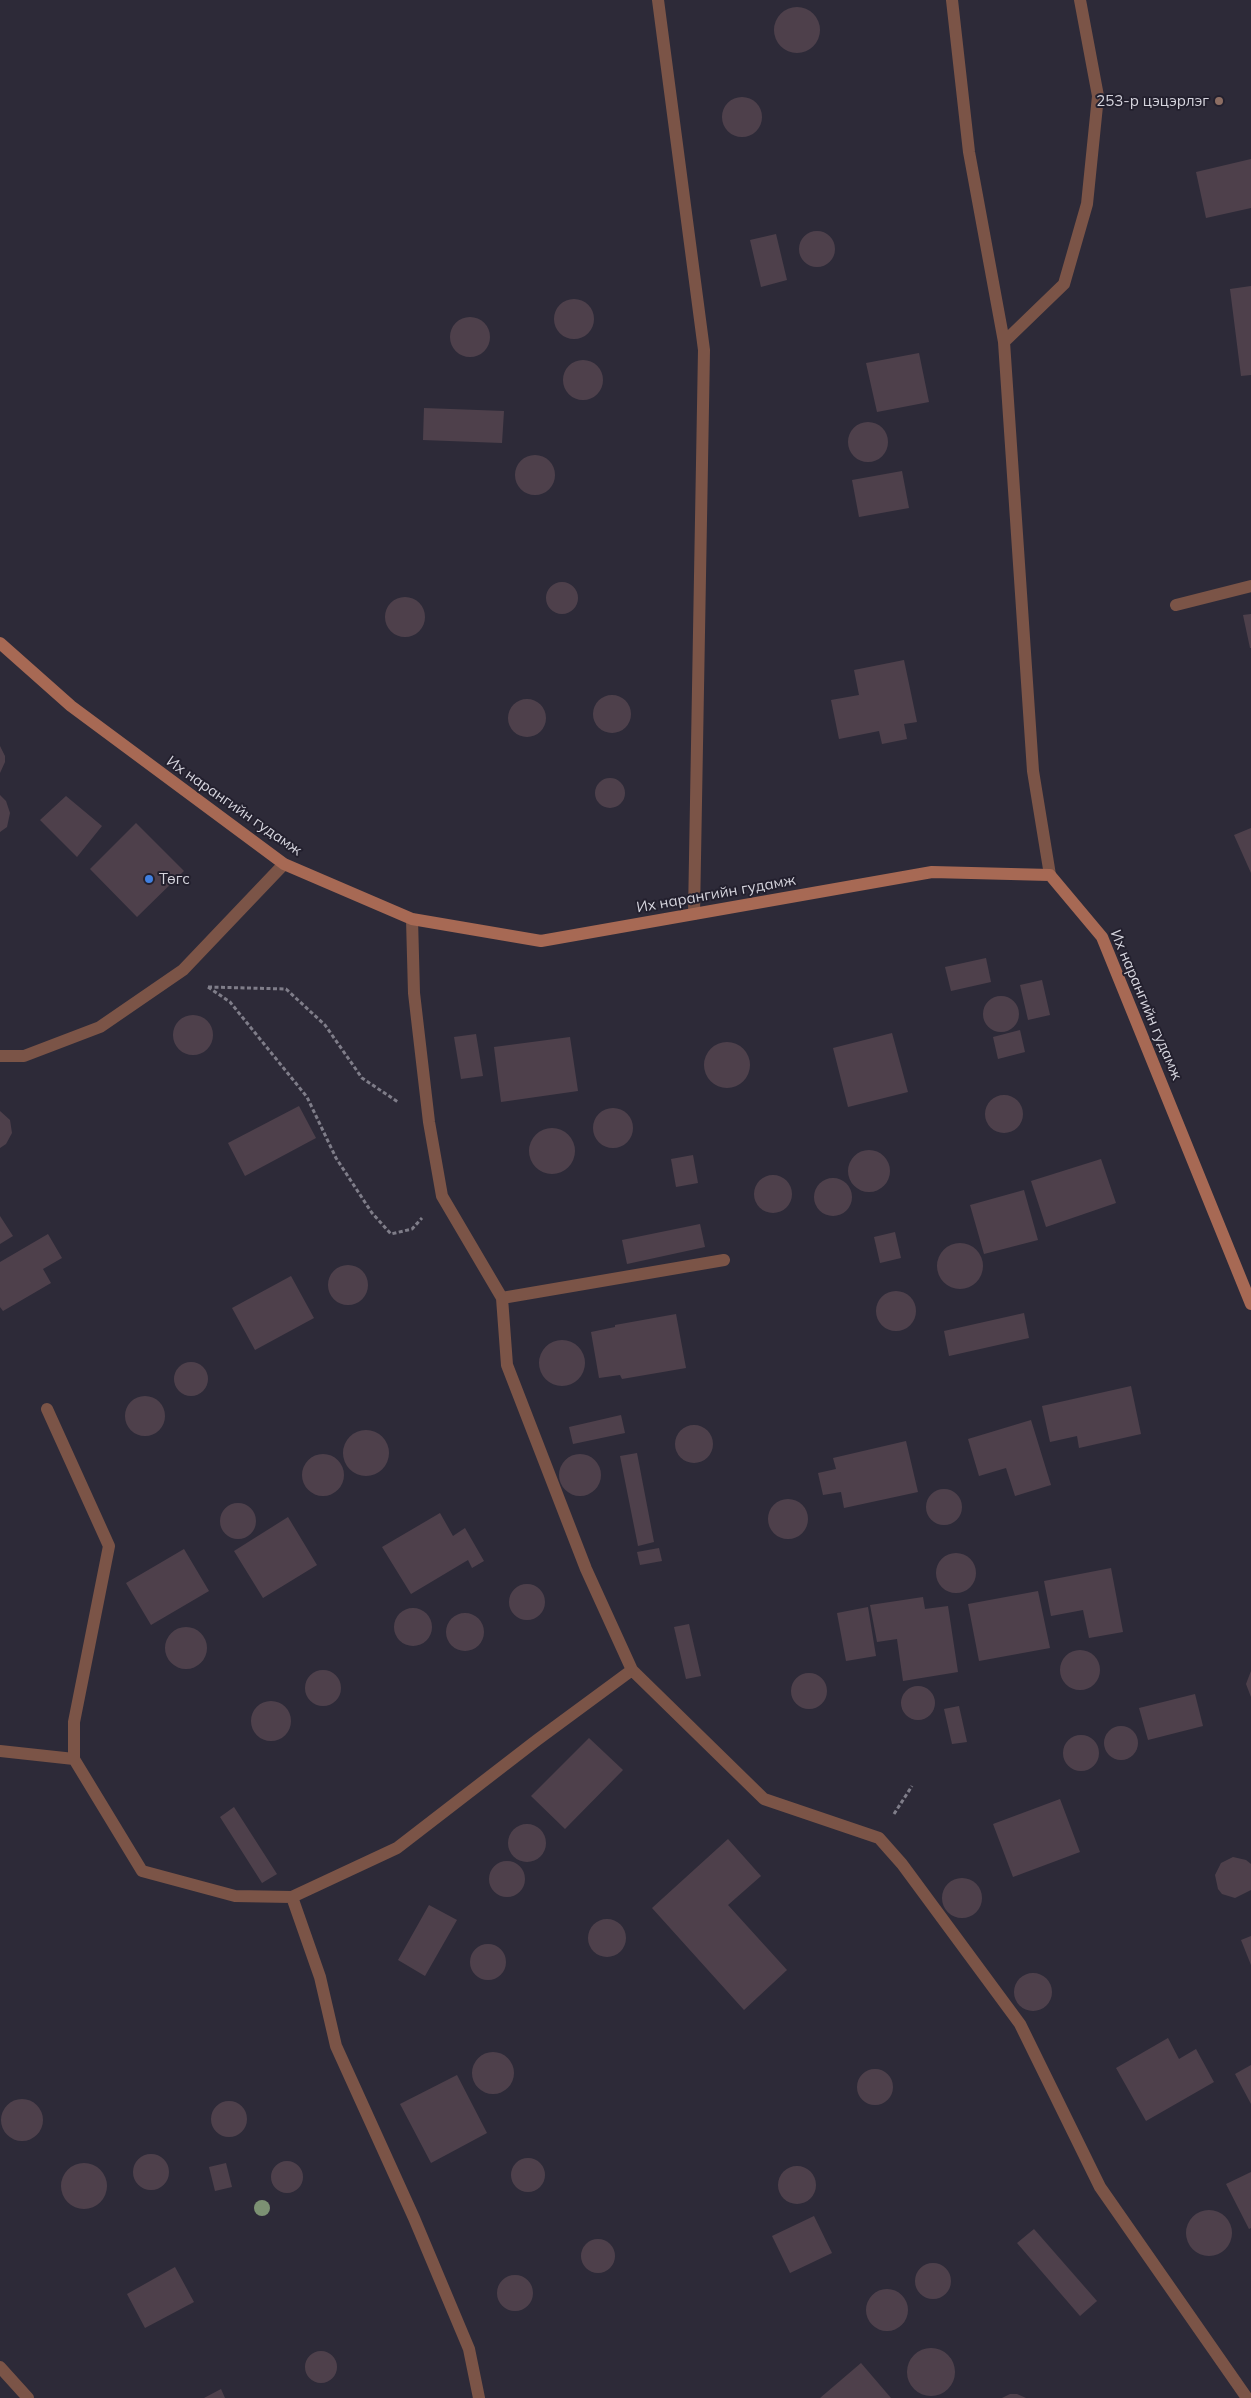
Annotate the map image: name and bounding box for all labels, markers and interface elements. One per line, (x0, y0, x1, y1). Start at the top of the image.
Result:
place label: 253-р цэцэрлэг (1096, 92, 1209, 110)
marker: 253-р цэцэрлэг (1213, 95, 1225, 107)
street label: Их нарангийн гудамж (163, 752, 305, 860)
place label: Төгс (159, 870, 190, 888)
street label: Их нарангийн гудамж (635, 871, 797, 917)
marker: Төгс (143, 873, 155, 885)
street label: Их нарангийн гудамж (1106, 927, 1186, 1083)

